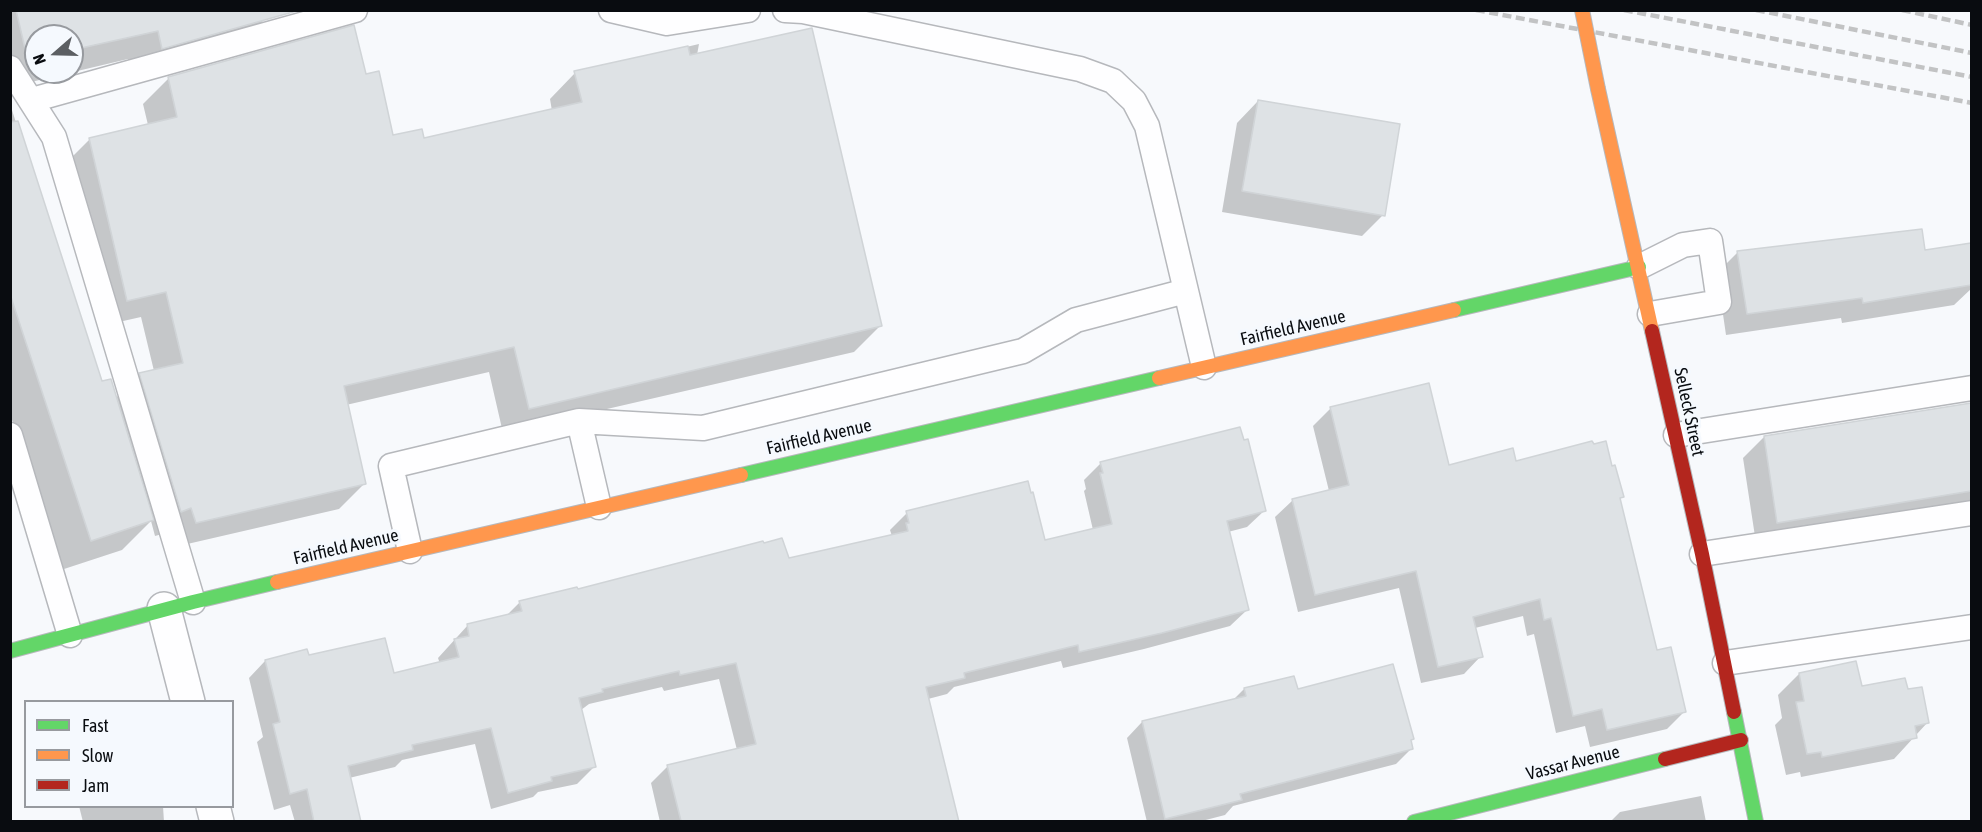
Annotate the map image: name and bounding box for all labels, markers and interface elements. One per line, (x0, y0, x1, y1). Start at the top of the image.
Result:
north arrow (24, 24, 84, 84)
text: N (29, 52, 49, 67)
street label: Fairfield Avenue (1238, 305, 1348, 351)
street label: Selleck Street (1669, 366, 1709, 458)
street label: Fairfield Avenue (764, 414, 874, 460)
street label: Fairfield Avenue (291, 524, 401, 570)
legend (24, 700, 234, 808)
text: Fast (82, 715, 109, 736)
street label: Vassar Avenue (1524, 741, 1622, 785)
text: Slow (82, 745, 113, 766)
text: Jam (82, 775, 109, 796)

